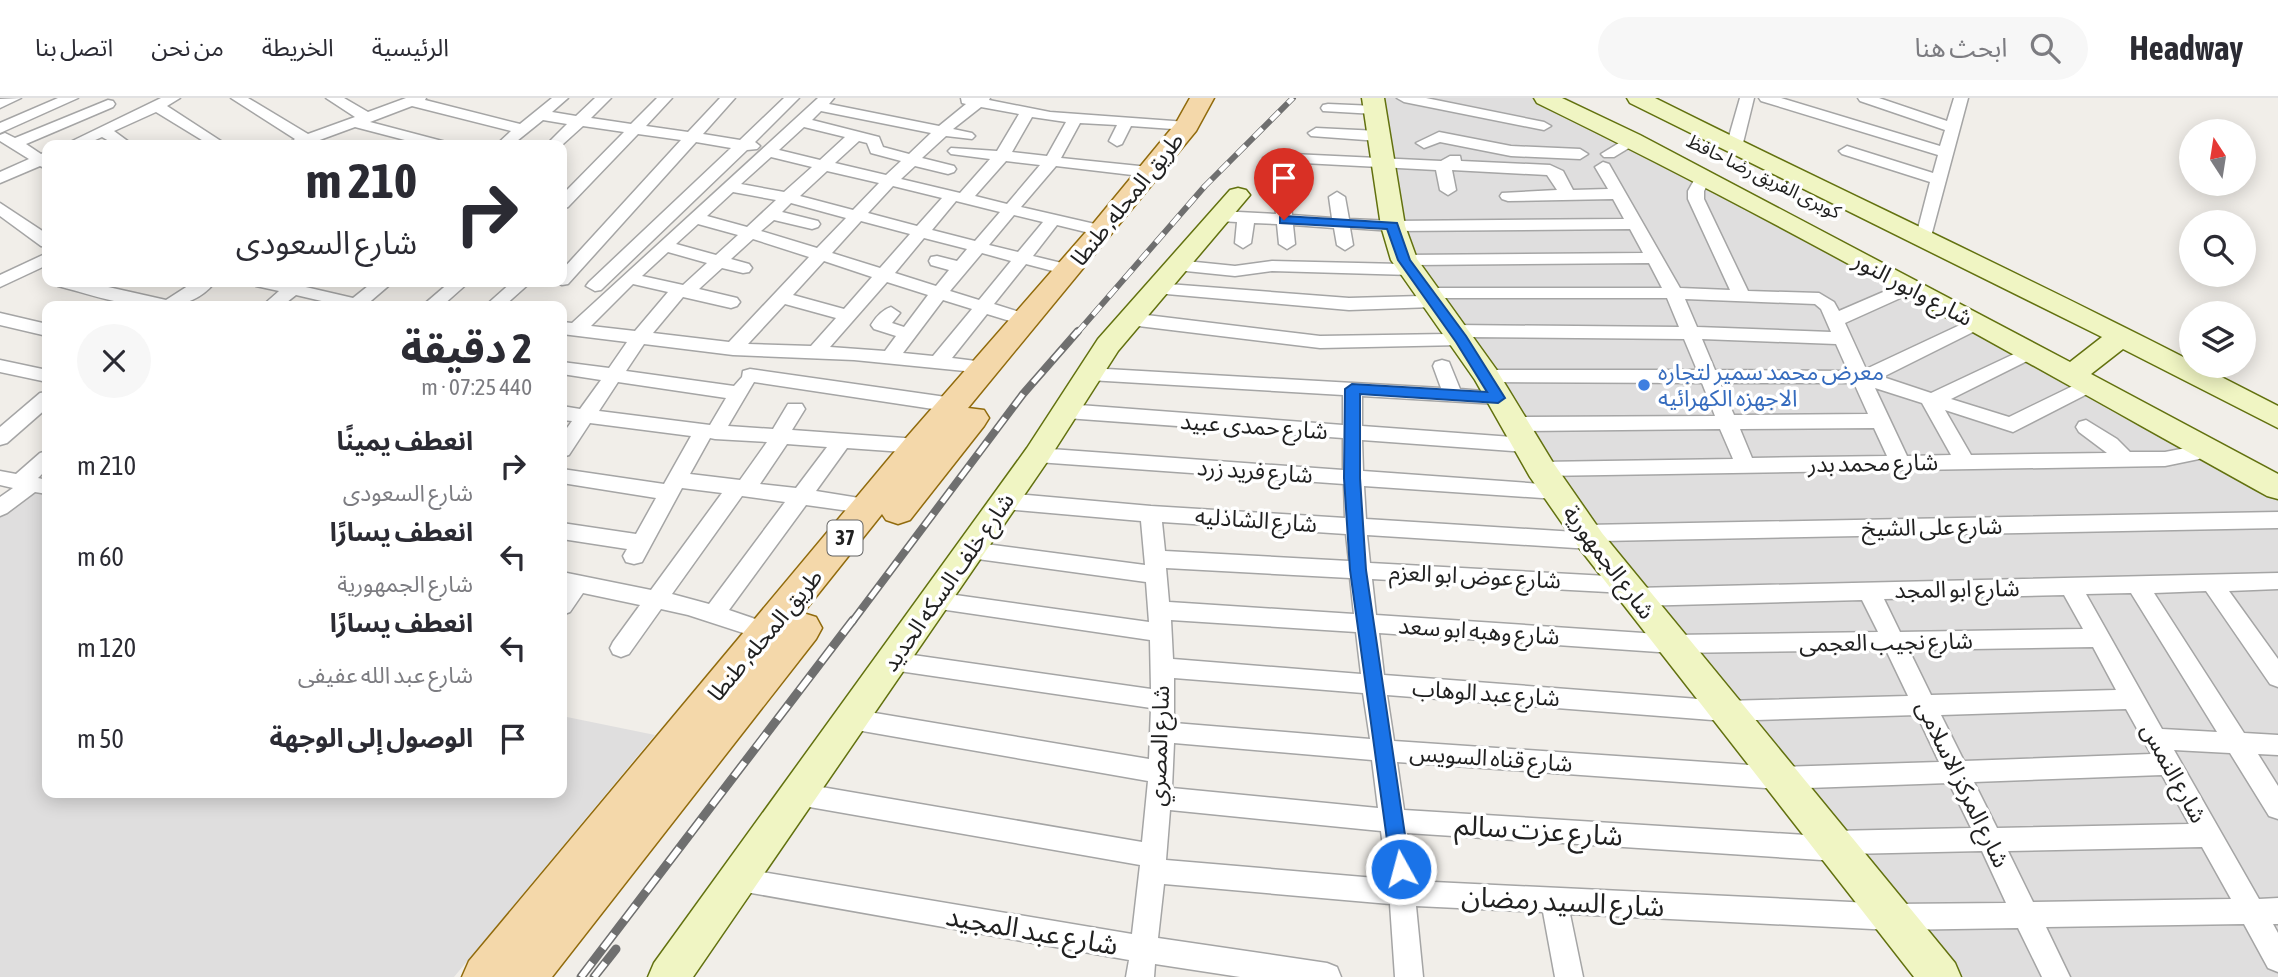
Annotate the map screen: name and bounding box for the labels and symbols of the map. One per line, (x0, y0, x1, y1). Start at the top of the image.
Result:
north arrow (2179, 119, 2256, 196)
street label: طريق المحله, طنطا (1065, 127, 1189, 271)
street label: كوبرى الفريق رضا حافظ (1683, 129, 1846, 224)
pin (1254, 148, 1314, 220)
street label: شارع وابور النور (1846, 246, 1977, 335)
place label: معرض محمد سمير لتجاره الاجهزه الكهرائيه (1658, 359, 1884, 412)
marker: معرض محمد سمير لتجاره الاجهزه الكهرائيه (1636, 377, 1652, 393)
street label: شارع حمدى عبيد (1179, 408, 1329, 448)
street label: شارع محمد بدر (1807, 449, 1938, 481)
street label: شارع فريد زرد (1196, 454, 1314, 492)
street label: شارع خلف السكه الحديد (877, 488, 1023, 678)
street label: شارع الجمهورية (1555, 500, 1660, 626)
street label: شارع الشاذليه (1194, 503, 1318, 541)
street label: شارع على الشيخ (1861, 513, 2003, 545)
road number: 37 (828, 520, 862, 556)
street label: شارع عوض ابو العزم (1388, 559, 1562, 598)
street label: طريق المحله, طنطا (702, 564, 828, 707)
street label: شارع ابو المجد (1894, 575, 2020, 607)
street label: شارع وهبه ابو سعد (1397, 612, 1561, 654)
street label: شارع نجيب العجمى (1799, 627, 1973, 661)
street label: شارع عبد الوهاب (1411, 675, 1561, 715)
street label: شارع المصري (1144, 685, 1178, 807)
street label: شارع المركز الاسلامى (1908, 696, 2015, 873)
street label: شارع النمس (2133, 719, 2212, 829)
street label: شارع قناه السويس (1408, 739, 1573, 781)
street label: شارع عزت سالم (1453, 808, 1624, 858)
position arrow (1364, 832, 1438, 906)
street label: شارع السيد رمضان (1460, 880, 1665, 927)
street label: شارع عبد المجيد (943, 899, 1121, 966)

